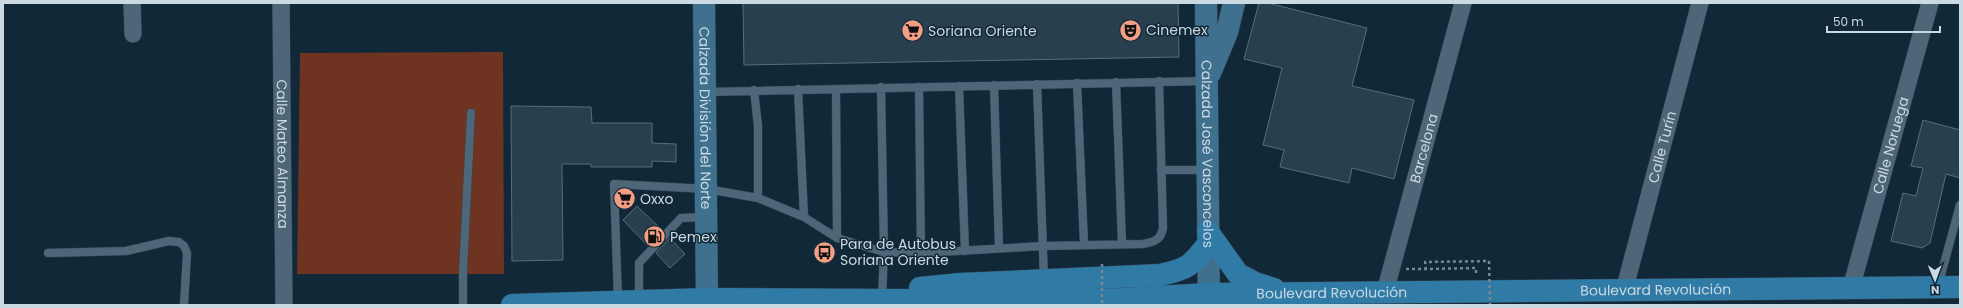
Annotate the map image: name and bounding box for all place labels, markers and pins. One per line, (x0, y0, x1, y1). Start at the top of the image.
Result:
theatre icon: Cinemex (1117, 17, 1143, 43)
supermarket icon: Soriana Oriente (900, 18, 926, 44)
place label: Cinemex (1146, 20, 1208, 40)
place label: Soriana Oriente (928, 21, 1037, 41)
supermarket icon: Oxxo (612, 186, 638, 212)
place label: Oxxo (640, 189, 673, 209)
fuel station icon: Pemex (641, 224, 667, 250)
place label: Pemex (670, 227, 717, 247)
place label: Para de Autobus Soriana Oriente (840, 234, 956, 270)
bus stop icon: Para de Autobus Soriana Oriente (812, 239, 838, 265)

